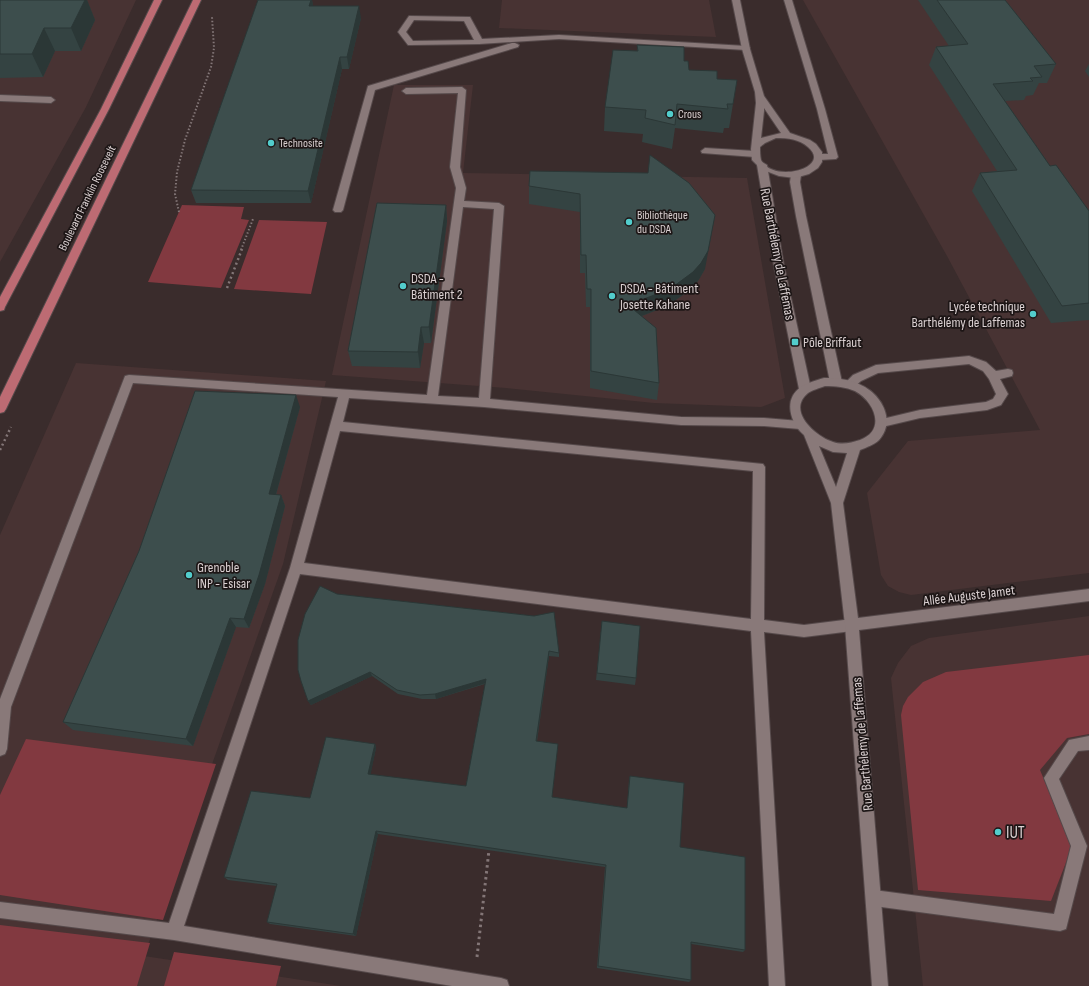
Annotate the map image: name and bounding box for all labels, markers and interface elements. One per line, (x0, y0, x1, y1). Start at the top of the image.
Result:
place label: Crous (678, 107, 701, 122)
marker: Crous (665, 109, 675, 119)
place label: Technosite (279, 136, 323, 151)
marker: Technosite (266, 138, 276, 148)
street label: Boulevard Franklin Roosevelt (55, 143, 120, 253)
street label: Rue Barthélemy de Laffemas (756, 187, 799, 321)
place label: Bibliothèque du DSDA (637, 208, 688, 237)
marker: Bibliothèque du DSDA (624, 217, 634, 227)
place label: DSDA - Bâtiment 2 (411, 270, 463, 303)
place label: DSDA - Bâtiment Josette Kahane (619, 280, 699, 313)
marker: DSDA - Bâtiment 2 (398, 281, 408, 291)
marker: DSDA - Bâtiment Josette Kahane (607, 291, 617, 301)
place label: Lycée technique Barthélémy de Laffemas (911, 298, 1025, 331)
marker: Lycée technique Barthélémy de Laffemas (1028, 309, 1038, 319)
place label: Pôle Briffaut (803, 334, 861, 351)
marker: Pôle Briffaut (790, 337, 800, 347)
place label: Grenoble INP - Esisar (197, 559, 250, 592)
marker: Grenoble INP - Esisar (184, 570, 194, 580)
street label: Allée Auguste Jamet (921, 581, 1016, 610)
street label: Rue Barthélemy de Laffemas (848, 677, 877, 811)
place label: IUT (1006, 823, 1025, 843)
marker: IUT (993, 827, 1003, 837)

